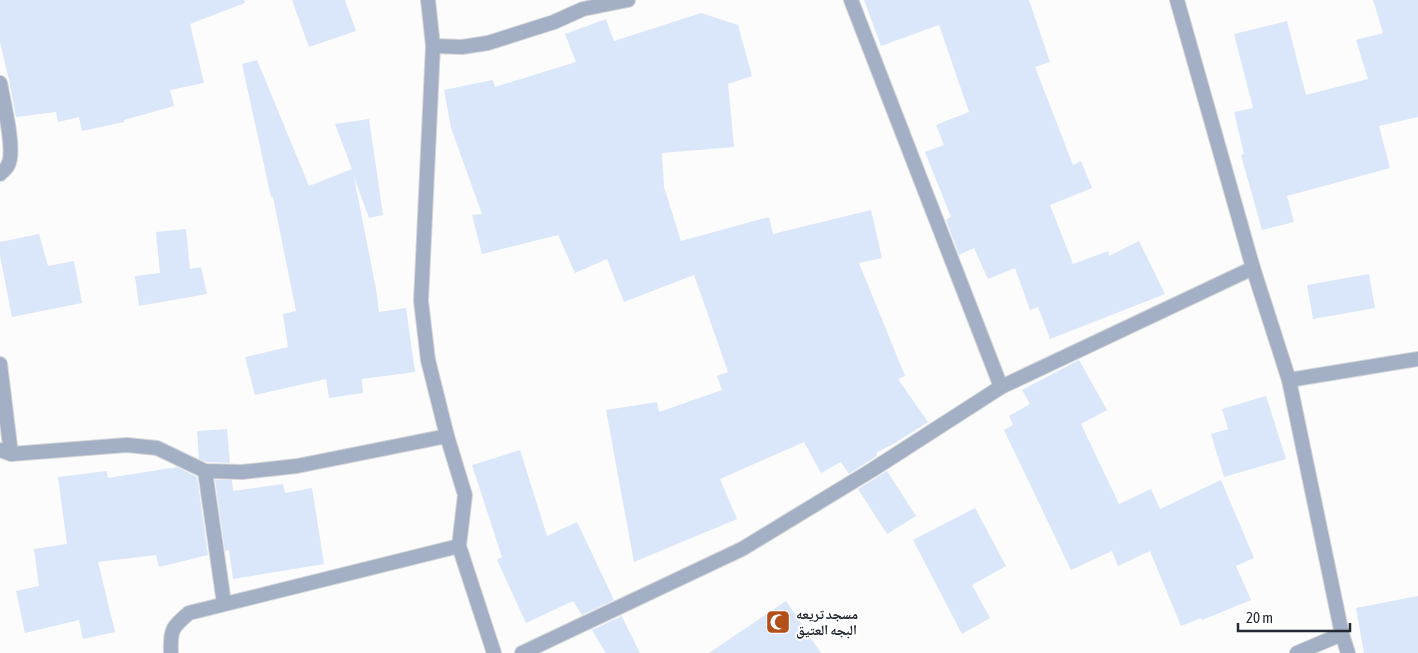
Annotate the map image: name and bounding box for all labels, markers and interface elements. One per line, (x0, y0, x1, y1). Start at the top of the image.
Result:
scale bar (1238, 600, 1350, 632)
place label: مسجد تريعه البجه العتيق (796, 606, 858, 639)
mosque icon: مسجد تريعه البجه العتيق (765, 609, 791, 635)
text: 20 m (1246, 609, 1273, 626)

